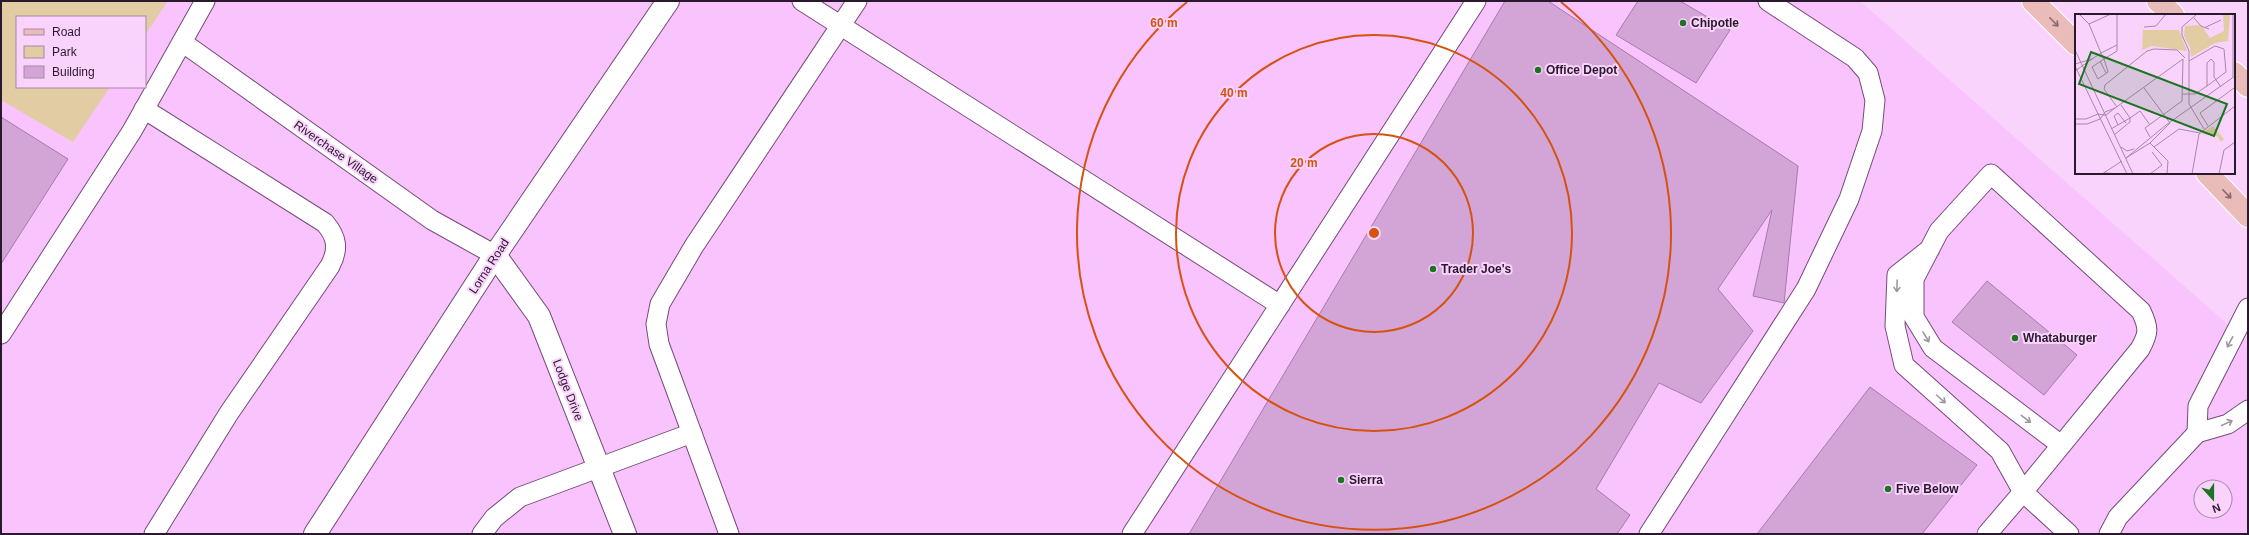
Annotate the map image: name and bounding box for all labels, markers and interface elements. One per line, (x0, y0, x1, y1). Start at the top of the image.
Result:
inset map (2075, 14, 2235, 174)
legend (16, 16, 146, 88)
text: 60 m (1150, 16, 1178, 30)
place label: Chipotle (1691, 16, 1739, 30)
one-way arrow (2049, 17, 2059, 27)
marker: Chipotle (1678, 18, 1688, 28)
text: Road (52, 25, 81, 39)
text: Park (52, 45, 78, 59)
place label: Office Depot (1546, 63, 1617, 77)
text: Building (52, 65, 95, 79)
marker: Office Depot (1533, 65, 1543, 75)
text: 40 m (1220, 86, 1248, 100)
street label: Riverchase Village (291, 118, 381, 186)
text: 20 m (1290, 156, 1318, 170)
one-way arrow (2222, 189, 2231, 199)
centre of rings (1367, 226, 1381, 240)
street label: Lorna Road (466, 236, 512, 296)
place label: Trader Joe's (1441, 262, 1512, 276)
marker: Trader Joe's (1428, 264, 1438, 274)
one-way arrow (1893, 279, 1900, 292)
one-way arrow (1922, 331, 1930, 342)
place label: Whataburger (2023, 331, 2097, 345)
marker: Whataburger (2010, 333, 2020, 343)
one-way arrow (2226, 336, 2233, 348)
street label: Lodge Drive (550, 357, 586, 423)
one-way arrow (1936, 394, 1947, 403)
one-way arrow (2020, 415, 2031, 423)
one-way arrow (2221, 419, 2233, 426)
place label: Sierra (1349, 473, 1383, 487)
marker: Sierra (1336, 475, 1346, 485)
north arrow (2193, 479, 2233, 519)
place label: Five Below (1896, 482, 1959, 496)
marker: Five Below (1883, 484, 1893, 494)
text: N (2211, 501, 2222, 515)

